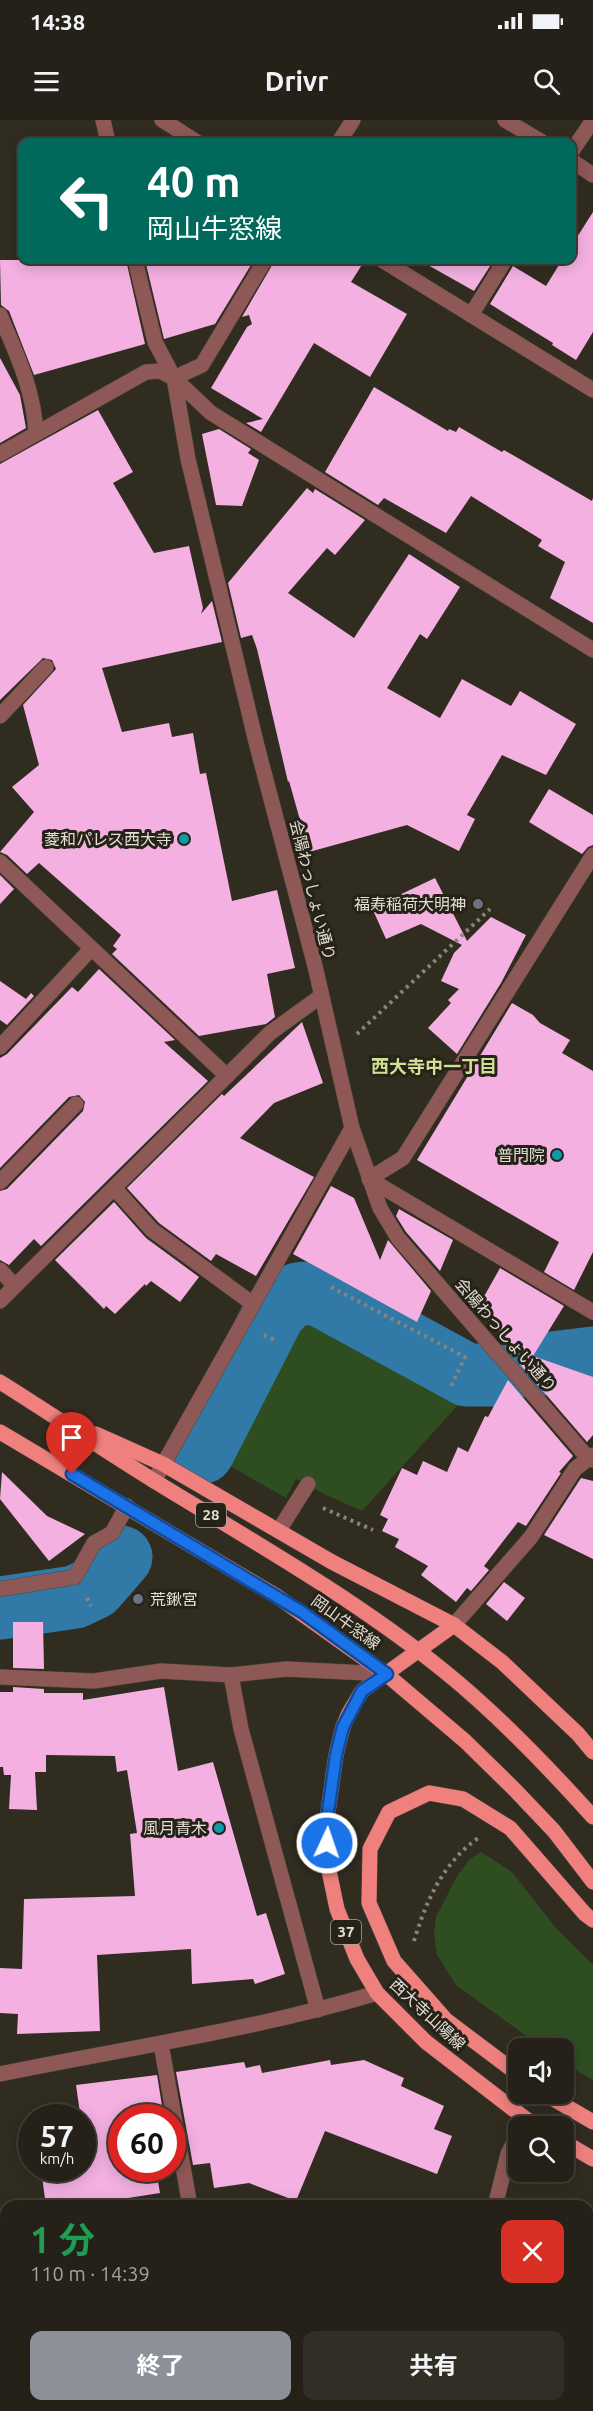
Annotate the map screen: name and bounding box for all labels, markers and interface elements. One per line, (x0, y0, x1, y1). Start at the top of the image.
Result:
text: 14:38 (30, 9, 85, 34)
icon: menu (30, 65, 63, 98)
icon: search (530, 65, 563, 98)
text: Drivr (265, 66, 328, 96)
text: 40 m (147, 158, 241, 205)
icon: left (48, 162, 126, 240)
text: 岡山牛窓線 (147, 213, 282, 243)
street label: 会陽わっしょい通り (287, 818, 339, 962)
place label: 菱和パレス西大寺 (44, 830, 172, 848)
marker: 菱和パレス西大寺 (177, 832, 191, 846)
place label: 福寿稲荷大明神 (354, 895, 466, 913)
marker: 福寿稲荷大明神 (471, 897, 485, 911)
district label: 西大寺中一丁目 (371, 1056, 497, 1076)
place label: 普門院 (497, 1146, 545, 1164)
marker: 普門院 (550, 1148, 564, 1162)
street label: 会陽わっしょい通り (452, 1275, 560, 1395)
pin (46, 1412, 97, 1474)
icon: arrive (55, 1421, 88, 1454)
road number: 28 (196, 1503, 226, 1527)
place label: 荒鍬宮 (150, 1590, 198, 1608)
street label: 岡山牛窓線 (308, 1591, 384, 1653)
marker: 荒鍬宮 (131, 1592, 145, 1606)
position arrow (295, 1811, 359, 1875)
place label: 風月青木 (143, 1819, 207, 1837)
marker: 風月青木 (212, 1821, 226, 1835)
road number: 37 (331, 1920, 361, 1944)
street label: 西大寺山陽線 (387, 1975, 469, 2053)
map controls (508, 2038, 574, 2182)
button: sound (508, 2038, 574, 2104)
speed limit sign: 60 (108, 2104, 186, 2182)
button: search (508, 2116, 574, 2182)
text: 57 (40, 2119, 74, 2153)
text: km/h (40, 2150, 74, 2167)
text: 1 分 (30, 2219, 95, 2260)
button: close (501, 2220, 564, 2283)
text: 110 m · 14:39 (30, 2262, 150, 2285)
button: 終了 (30, 2331, 291, 2400)
button: 共有 (303, 2331, 564, 2400)

